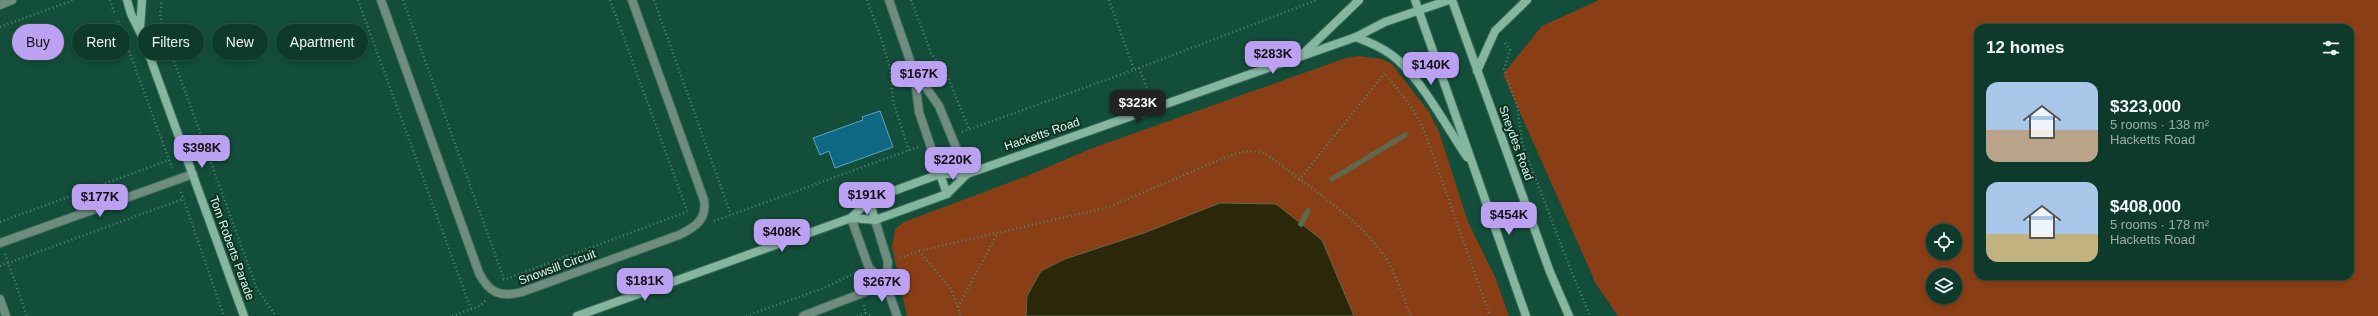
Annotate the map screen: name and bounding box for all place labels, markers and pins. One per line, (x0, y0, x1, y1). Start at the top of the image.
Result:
pin: $283K (1245, 41, 1301, 75)
pin: $140K (1403, 52, 1459, 86)
pin: $167K (891, 61, 947, 95)
pin: $323K (1110, 90, 1166, 124)
pin: $398K (174, 135, 230, 169)
pin: $220K (925, 147, 981, 181)
pin: $191K (839, 182, 895, 216)
pin: $177K (72, 184, 128, 218)
pin: $454K (1481, 202, 1537, 236)
pin: $408K (754, 219, 810, 253)
pin: $181K (617, 268, 673, 302)
pin: $267K (854, 269, 910, 303)

